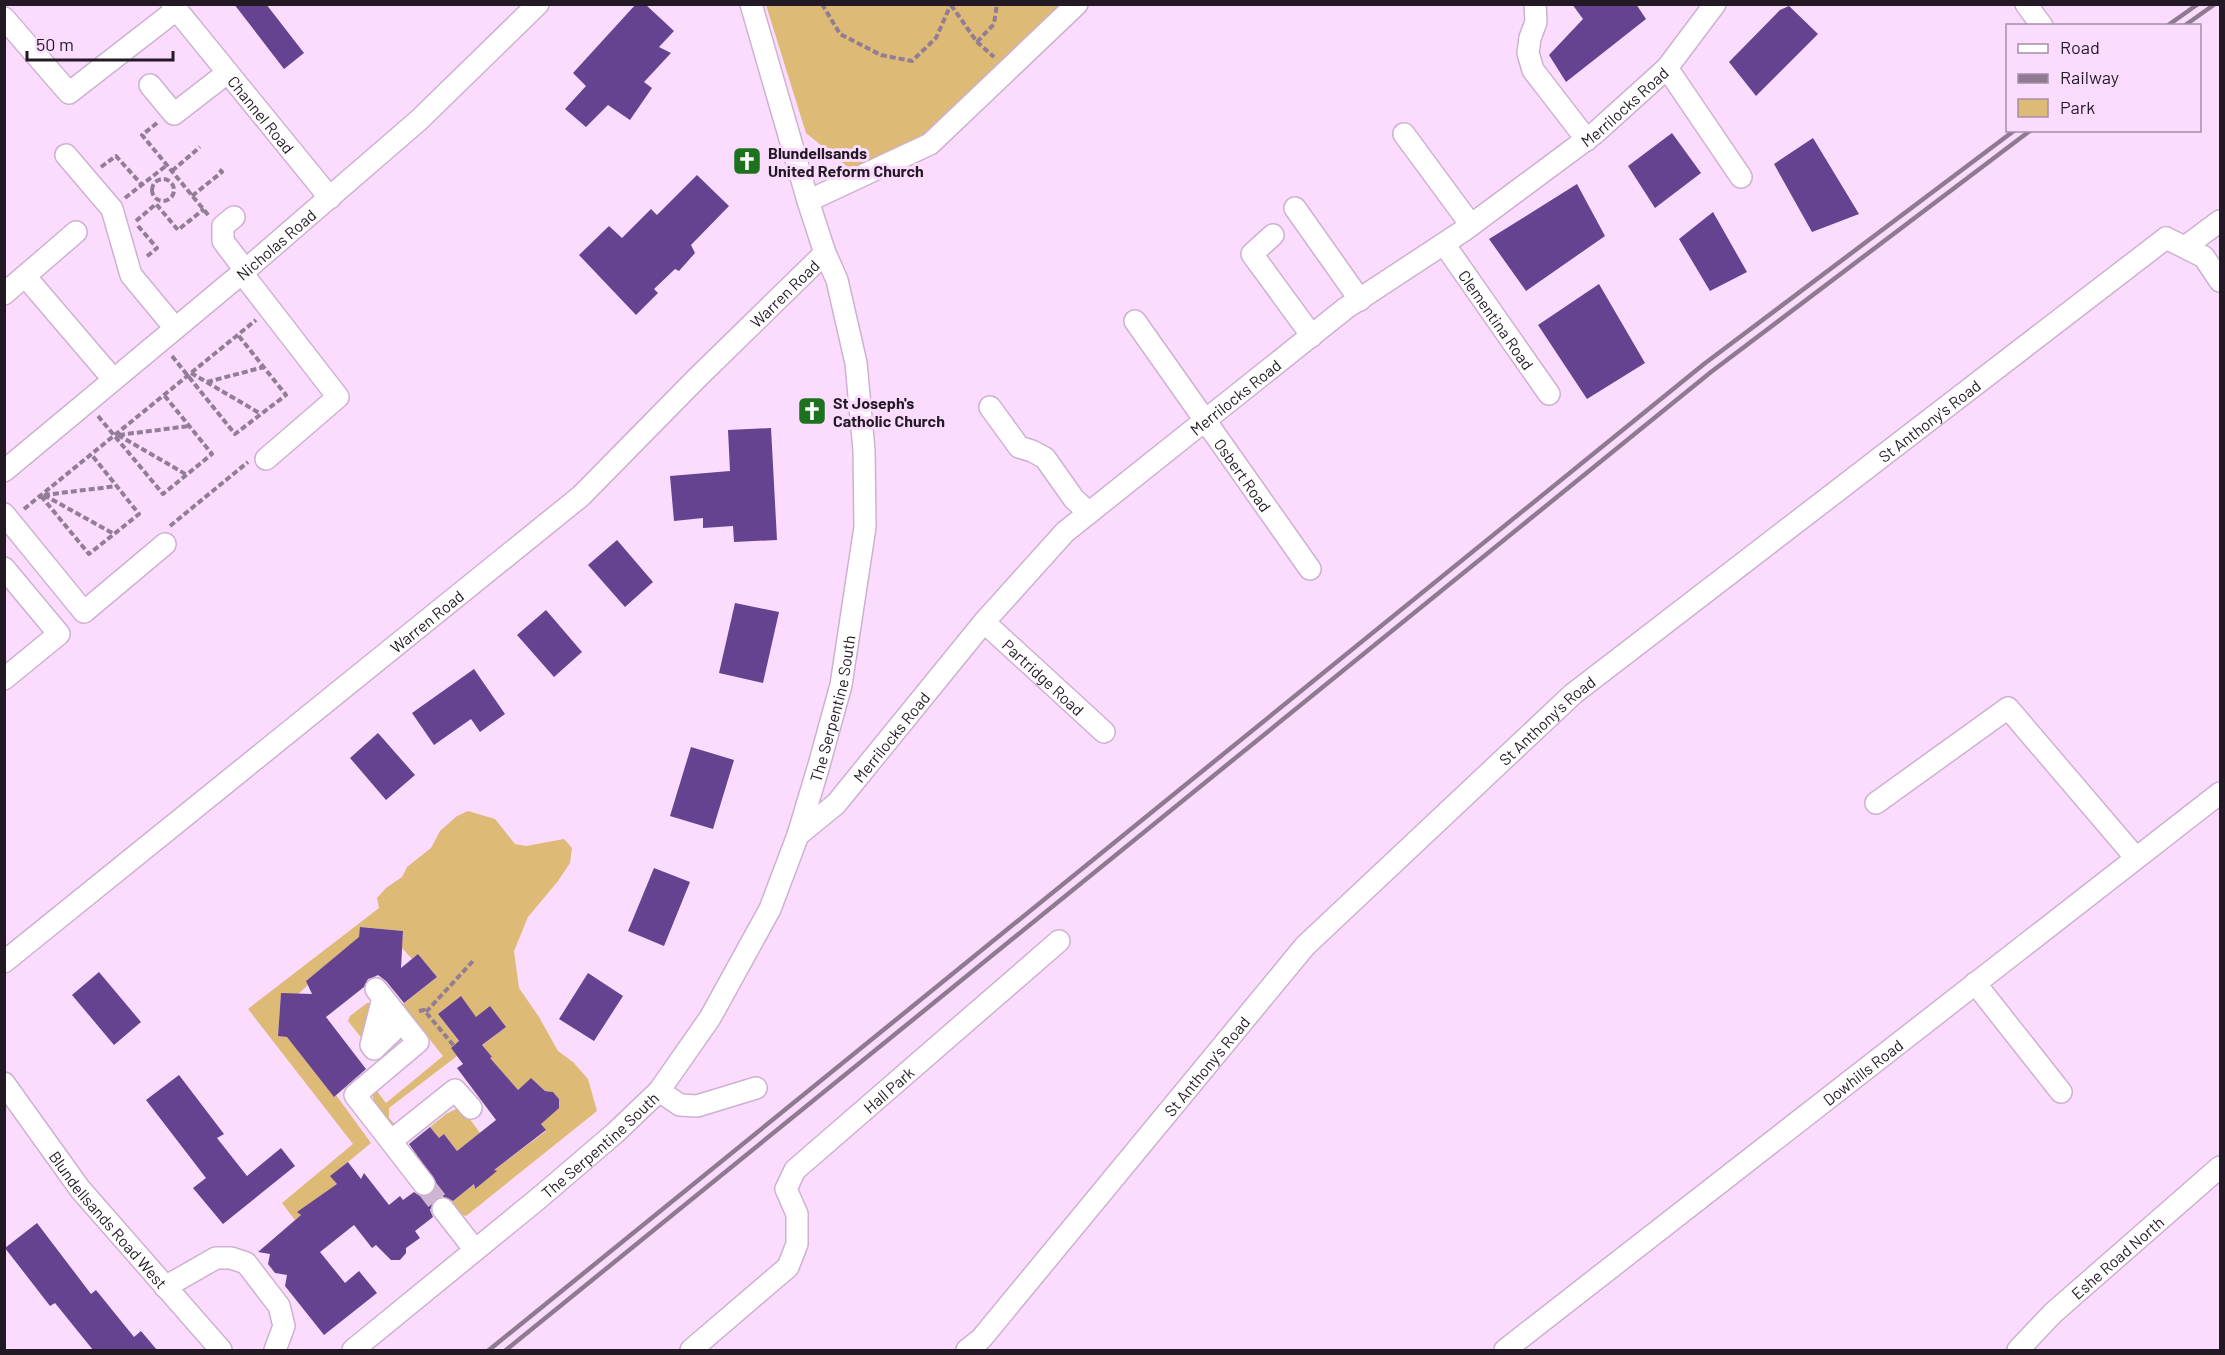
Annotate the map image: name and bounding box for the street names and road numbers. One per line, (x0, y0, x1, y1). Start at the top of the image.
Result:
street label: Merrilocks Road (1577, 62, 1672, 150)
street label: Channel Road (224, 71, 299, 157)
street label: Nicholas Road (232, 204, 319, 283)
street label: Warren Road (746, 255, 823, 331)
street label: Clementina Road (1455, 266, 1538, 373)
street label: Merrilocks Road (1186, 355, 1284, 439)
street label: St Anthony's Road (1874, 375, 1984, 466)
street label: Osbert Road (1211, 434, 1276, 515)
street label: Warren Road (386, 586, 467, 656)
street label: The Serpentine South (805, 634, 858, 784)
street label: Partridge Road (999, 635, 1088, 719)
street label: St Anthony's Road (1494, 671, 1598, 769)
street label: Merrilocks Road (849, 688, 933, 785)
street label: St Anthony's Road (1160, 1012, 1253, 1119)
street label: Dowhills Road (1819, 1035, 1906, 1109)
street label: Hall Park (859, 1062, 917, 1116)
street label: The Serpentine South (537, 1088, 662, 1202)
street label: Blundellsands Road West (46, 1147, 172, 1292)
street label: Eshe Road North (2067, 1212, 2167, 1302)

